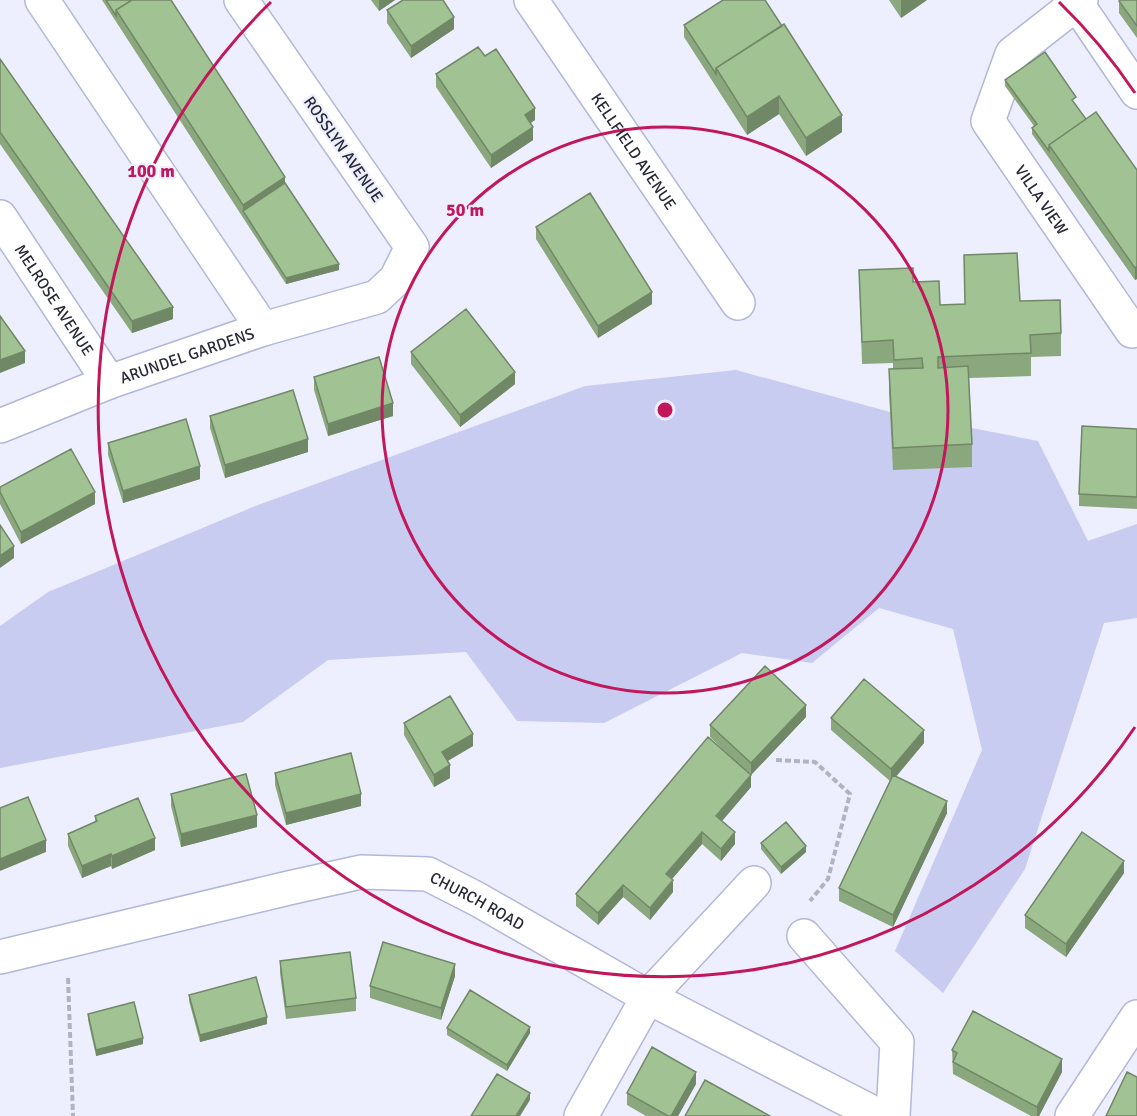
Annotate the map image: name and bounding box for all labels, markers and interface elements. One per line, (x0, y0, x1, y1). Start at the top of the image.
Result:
street label: KELLFIELD AVENUE (586, 89, 680, 214)
street label: ROSSLYN AVENUE (299, 93, 387, 206)
text: 100 m (127, 160, 175, 182)
street label: VILLA VIEW (1010, 161, 1072, 239)
text: 50 m (446, 199, 484, 221)
street label: MELROSE AVENUE (10, 241, 98, 360)
street label: ARUNDEL GARDENS (117, 324, 257, 388)
centre of rings (655, 400, 675, 420)
street label: CHURCH ROAD (426, 868, 528, 935)

